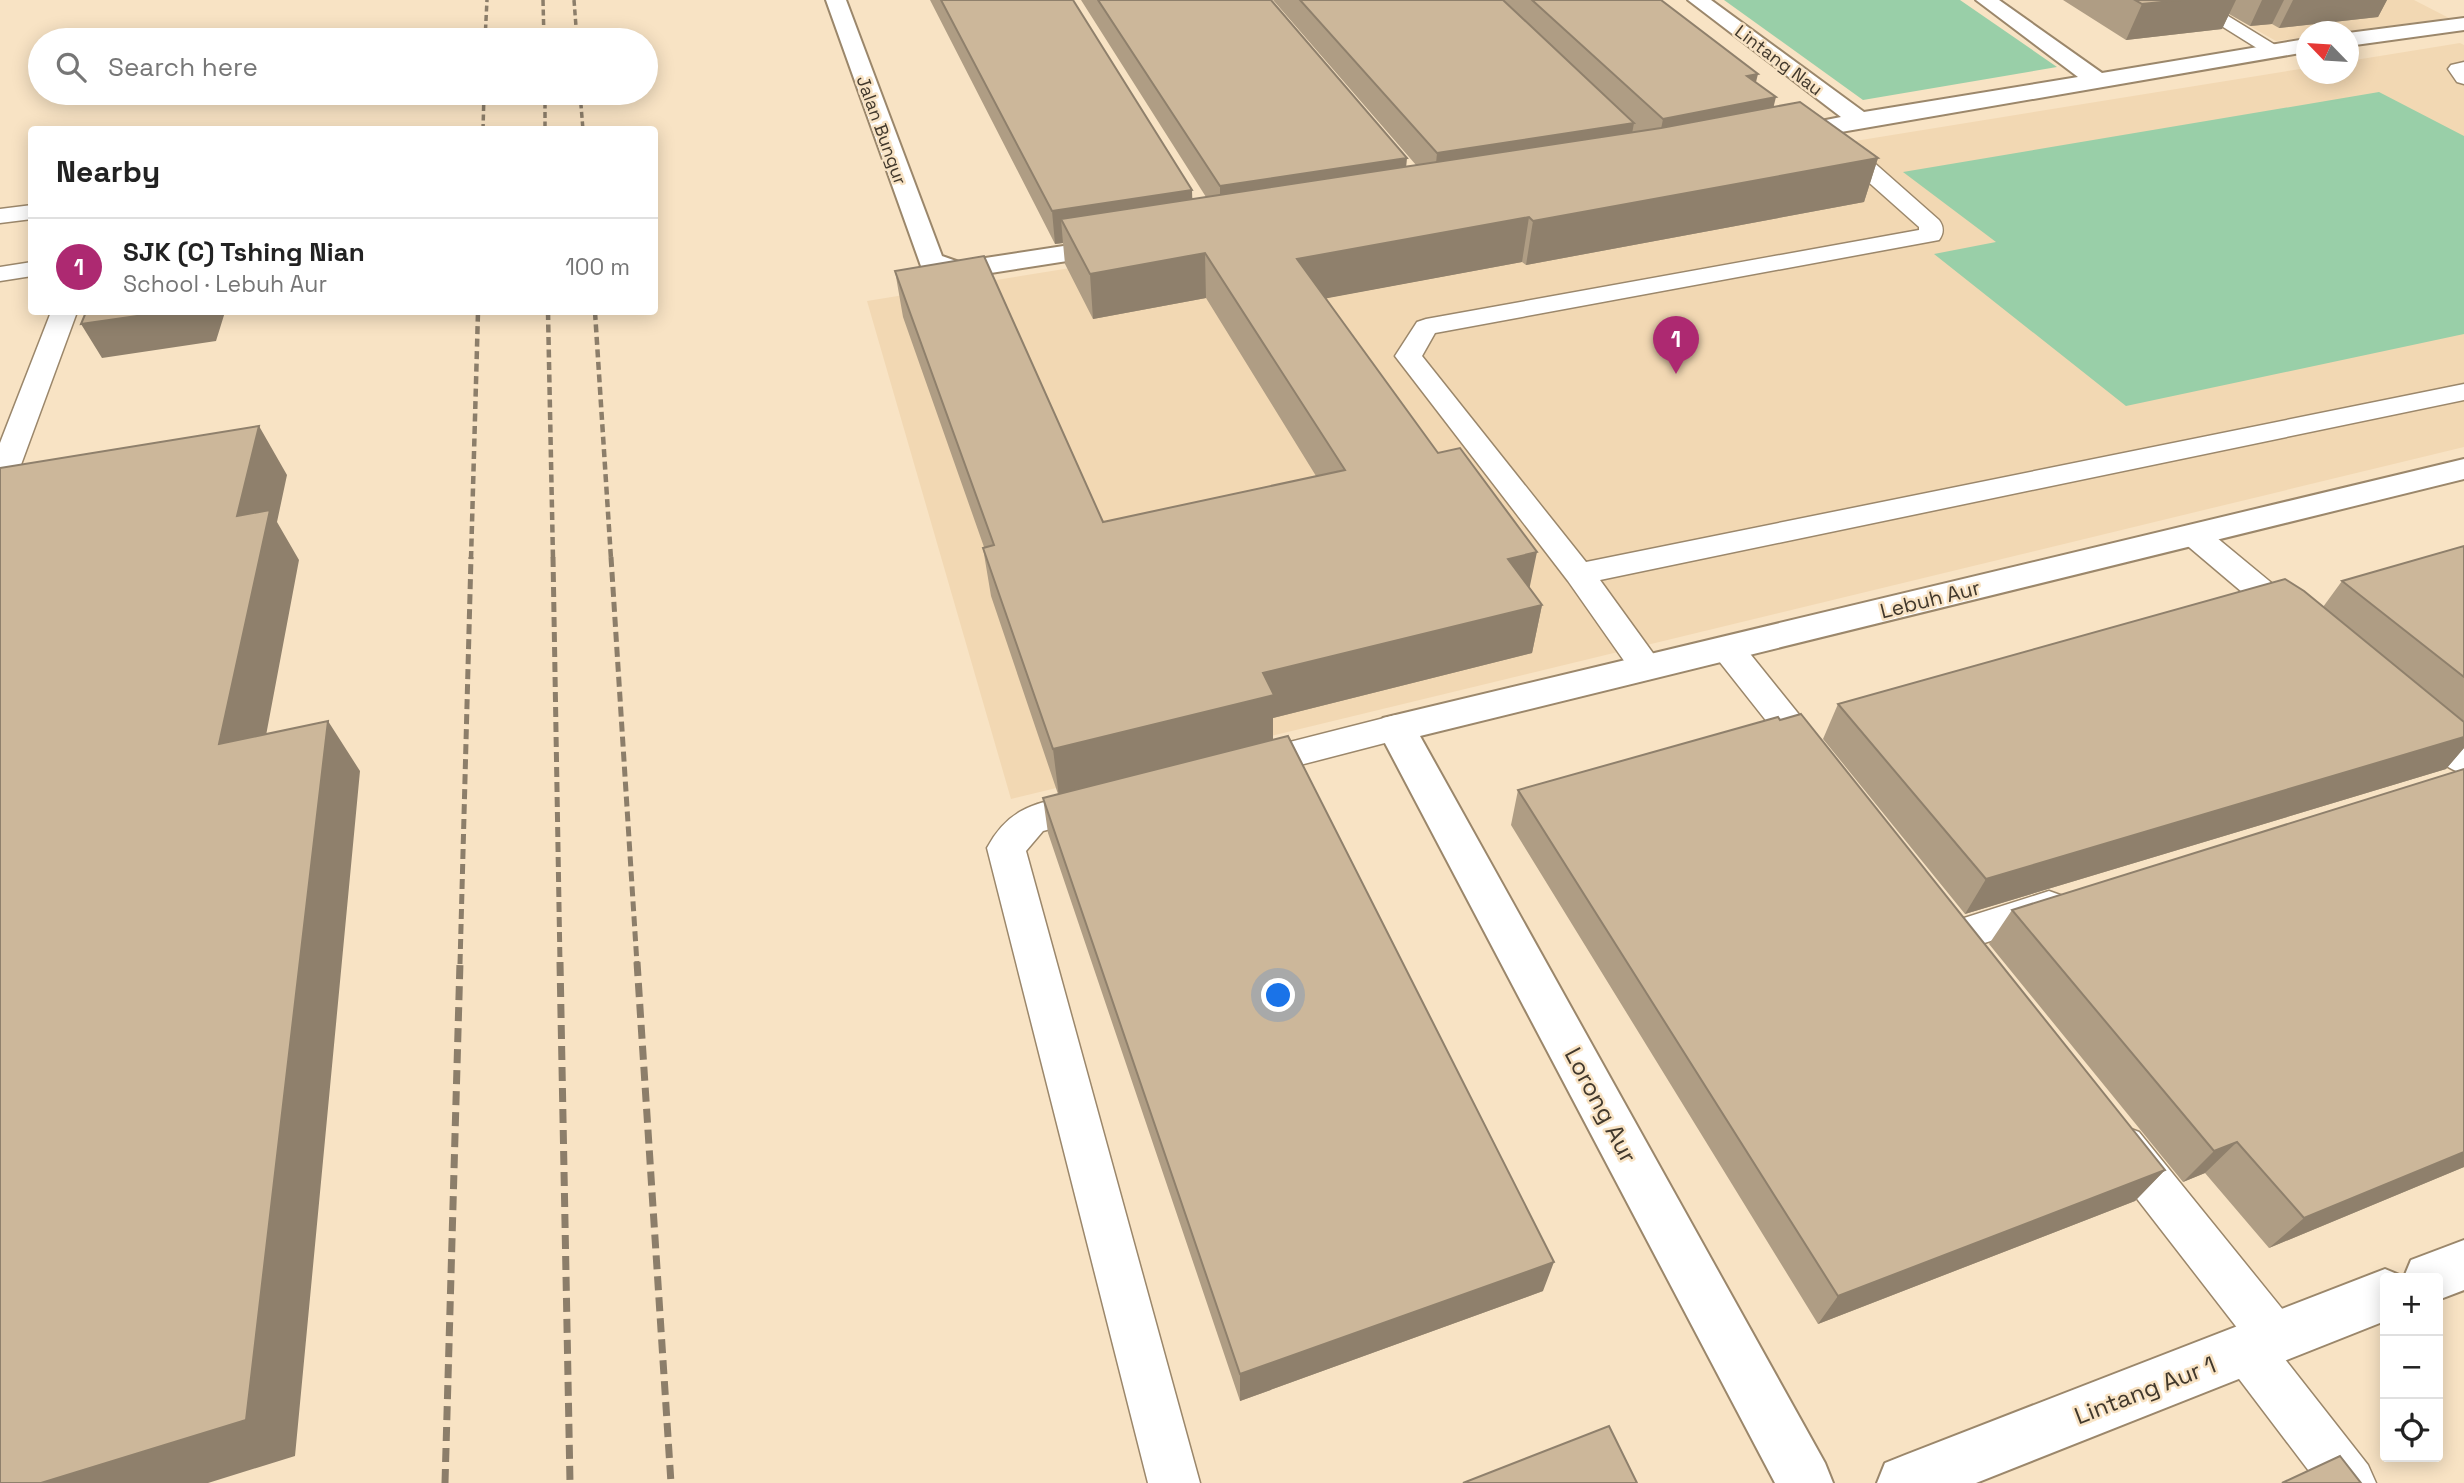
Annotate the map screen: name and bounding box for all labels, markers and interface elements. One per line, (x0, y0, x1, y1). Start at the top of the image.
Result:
street label: Lintang Nau (1731, 20, 1827, 100)
north arrow (2296, 21, 2359, 84)
search box (28, 28, 658, 105)
icon: search (52, 48, 90, 86)
text: Search here (108, 50, 258, 84)
street label: Jalan Bungur (852, 72, 912, 188)
text: Nearby (56, 152, 160, 191)
text: SJK (C) Tshing Nian (123, 235, 365, 269)
text: 1 (74, 252, 84, 282)
text: 100 m (565, 252, 630, 282)
text: School · Lebuh Aur (123, 269, 327, 299)
pin: 1 (1653, 316, 1699, 374)
street label: Lebuh Aur (1877, 574, 1983, 624)
your location (1261, 978, 1295, 1012)
street label: Lorong Aur (1558, 1042, 1644, 1168)
map controls (2380, 1273, 2443, 1462)
button: + (2380, 1273, 2443, 1336)
button: − (2380, 1336, 2443, 1399)
street label: Lintang Aur 1 (2070, 1349, 2220, 1431)
button: locate (2380, 1399, 2443, 1462)

